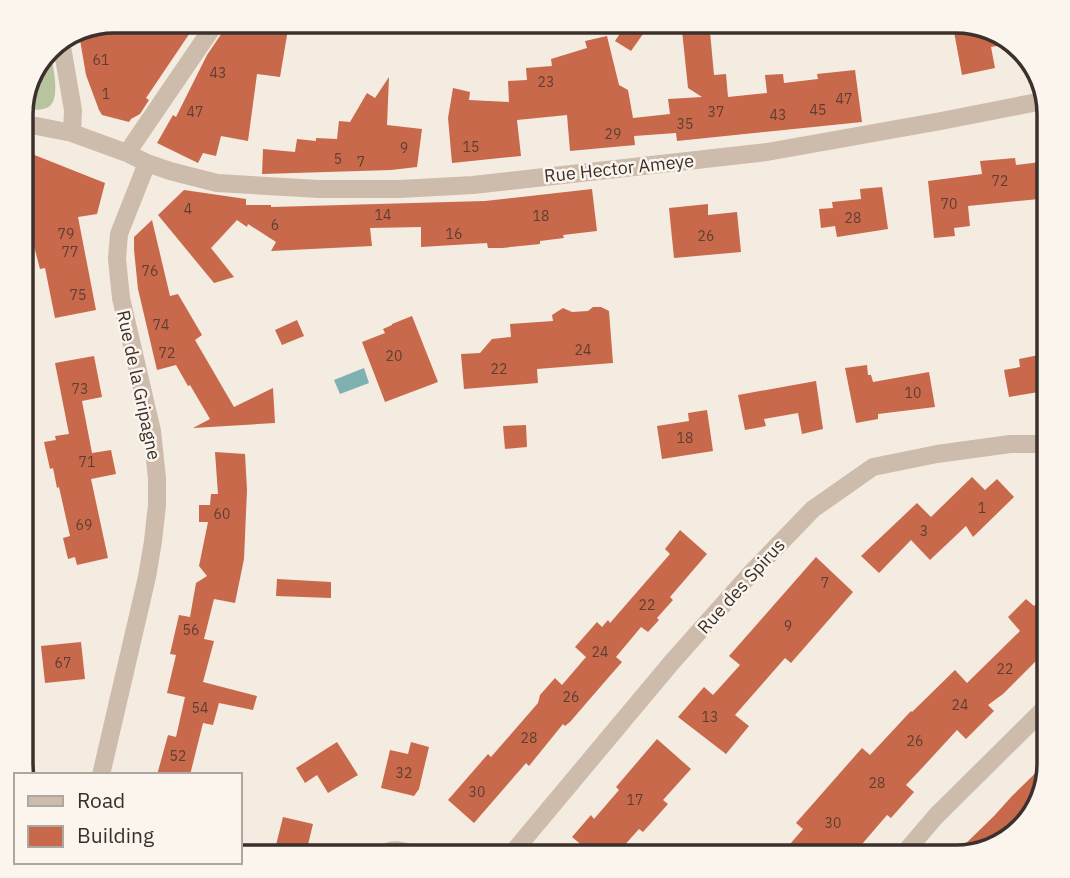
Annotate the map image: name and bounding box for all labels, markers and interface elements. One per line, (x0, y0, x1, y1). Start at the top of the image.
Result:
house number: 61 (93, 51, 109, 69)
house number: 43 (210, 64, 226, 82)
house number: 23 (538, 73, 554, 91)
house number: 1 (102, 85, 110, 103)
house number: 47 (836, 90, 852, 108)
house number: 45 (810, 101, 826, 119)
house number: 47 (187, 103, 203, 121)
house number: 37 (708, 103, 724, 121)
house number: 43 (770, 106, 786, 124)
house number: 35 (677, 115, 693, 133)
house number: 29 (605, 125, 621, 143)
house number: 15 (463, 138, 479, 156)
house number: 9 (400, 139, 408, 157)
street label: Rue Hector Ameye (543, 149, 695, 187)
house number: 5 (334, 150, 342, 168)
house number: 7 (357, 153, 365, 171)
house number: 72 (992, 172, 1008, 190)
house number: 70 (941, 195, 957, 213)
house number: 4 (184, 200, 192, 218)
house number: 14 (375, 206, 391, 224)
house number: 18 (533, 207, 549, 225)
house number: 28 (845, 209, 861, 227)
house number: 6 (271, 216, 279, 234)
house number: 79 (58, 225, 74, 243)
house number: 16 (446, 225, 462, 243)
house number: 26 (698, 227, 714, 245)
house number: 77 (62, 243, 78, 261)
house number: 76 (142, 262, 158, 280)
house number: 75 (70, 286, 86, 304)
street label: Rue de la Gripagne (112, 308, 166, 462)
house number: 74 (153, 316, 169, 334)
house number: 24 (575, 341, 591, 359)
house number: 72 (159, 344, 175, 362)
house number: 20 (386, 347, 402, 365)
house number: 22 (491, 360, 507, 378)
house number: 73 (72, 380, 88, 398)
house number: 10 (905, 384, 921, 402)
house number: 18 (677, 429, 693, 447)
house number: 71 (79, 453, 95, 471)
house number: 1 (978, 499, 986, 517)
house number: 60 (214, 505, 230, 523)
house number: 69 (76, 516, 92, 534)
house number: 3 (920, 522, 928, 540)
street label: Rue des Spirus (692, 534, 790, 638)
house number: 7 (821, 574, 829, 592)
house number: 22 (639, 596, 655, 614)
house number: 9 (784, 617, 792, 635)
house number: 56 (183, 621, 199, 639)
house number: 24 (592, 643, 608, 661)
house number: 67 (55, 654, 71, 672)
house number: 22 (997, 660, 1013, 678)
house number: 26 (563, 688, 579, 706)
house number: 24 (952, 696, 968, 714)
house number: 54 (192, 699, 208, 717)
house number: 13 (702, 708, 718, 726)
house number: 28 (521, 729, 537, 747)
house number: 26 (907, 732, 923, 750)
house number: 52 (170, 747, 186, 765)
house number: 32 (396, 764, 412, 782)
legend (14, 773, 242, 864)
house number: 28 (869, 774, 885, 792)
house number: 30 (469, 783, 485, 801)
text: Road (77, 786, 125, 814)
house number: 17 (627, 791, 643, 809)
house number: 30 (825, 814, 841, 832)
text: Building (77, 821, 154, 849)

